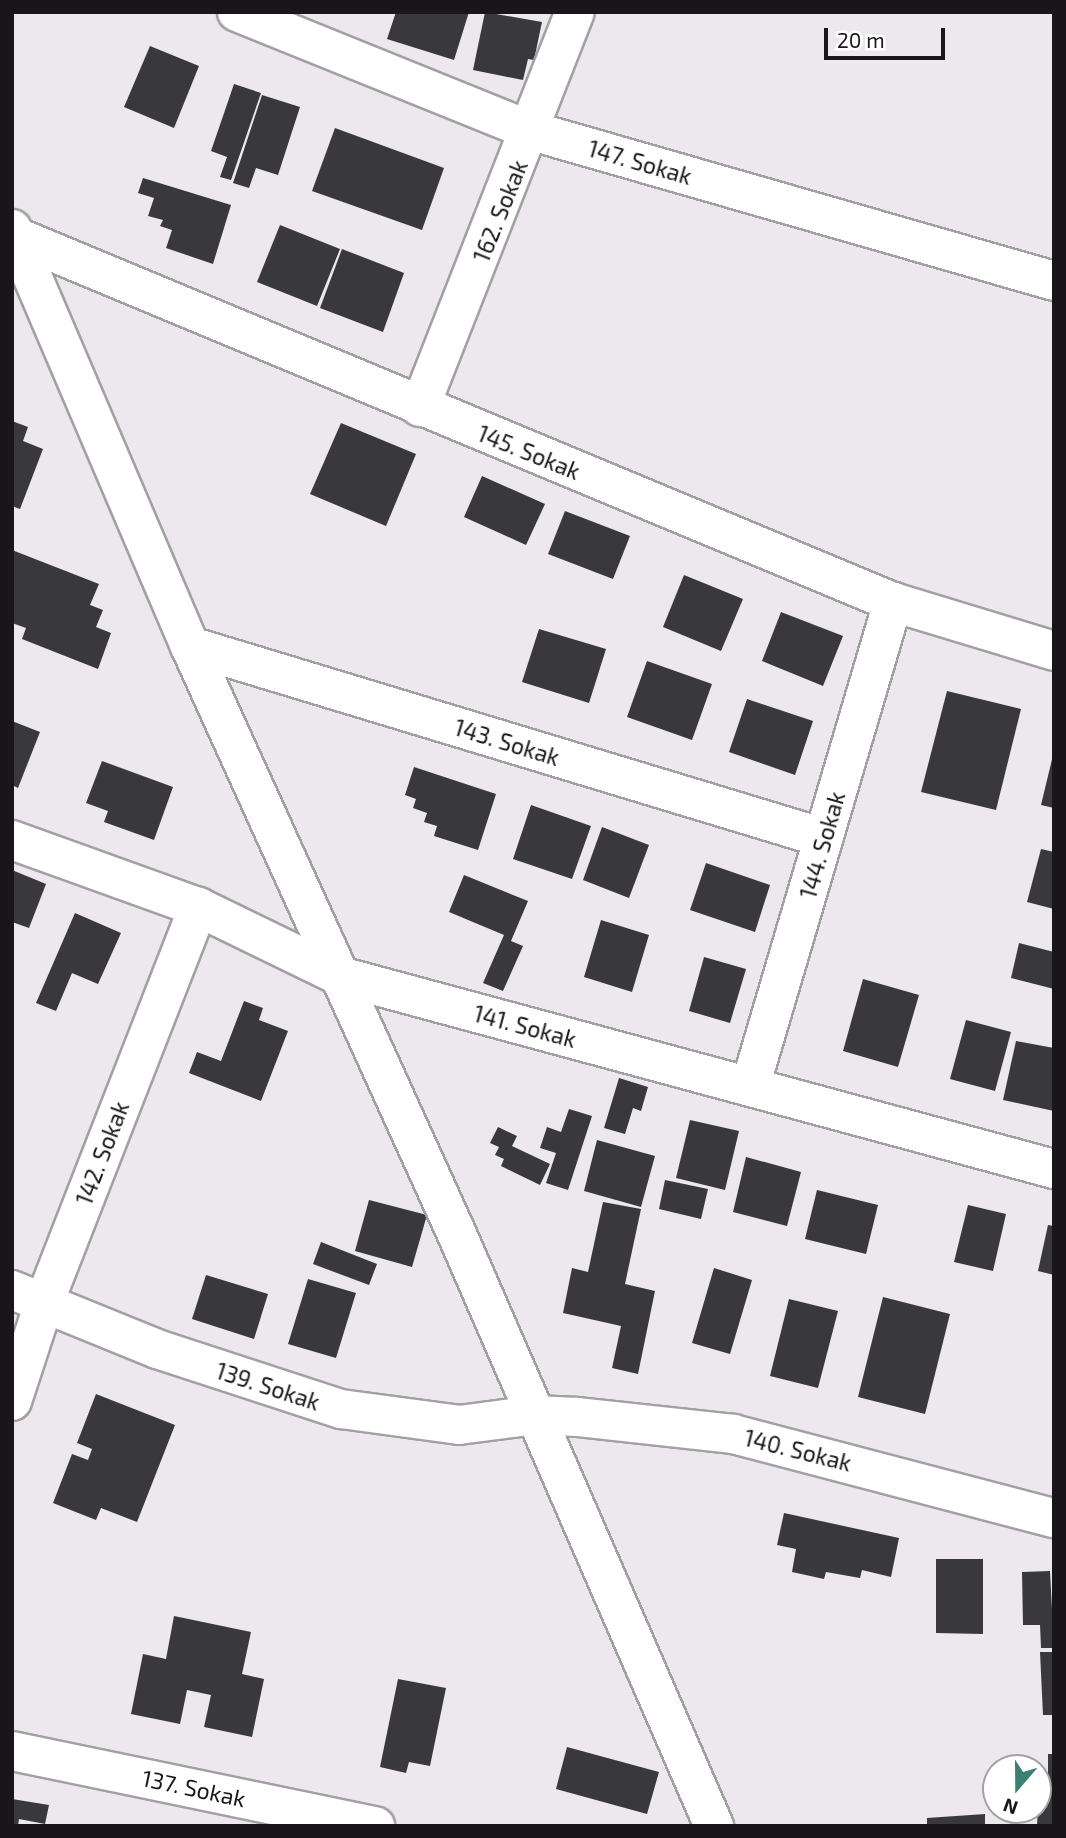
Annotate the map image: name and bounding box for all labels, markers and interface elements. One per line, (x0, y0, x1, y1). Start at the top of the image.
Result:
scale bar (828, 14, 949, 58)
text: 20 m (837, 27, 885, 52)
street label: 147. Sokak (585, 134, 695, 190)
street label: 162. Sokak (467, 156, 533, 266)
street label: 145. Sokak (474, 419, 584, 485)
street label: 143. Sokak (451, 713, 563, 771)
street label: 144. Sokak (794, 788, 850, 902)
street label: 141. Sokak (471, 999, 579, 1053)
street label: 142. Sokak (70, 1097, 134, 1209)
street label: 139. Sokak (213, 1356, 323, 1416)
street label: 140. Sokak (742, 1423, 854, 1477)
north arrow (982, 1754, 1052, 1824)
street label: 137. Sokak (140, 1764, 248, 1812)
text: N (1000, 1794, 1021, 1820)

